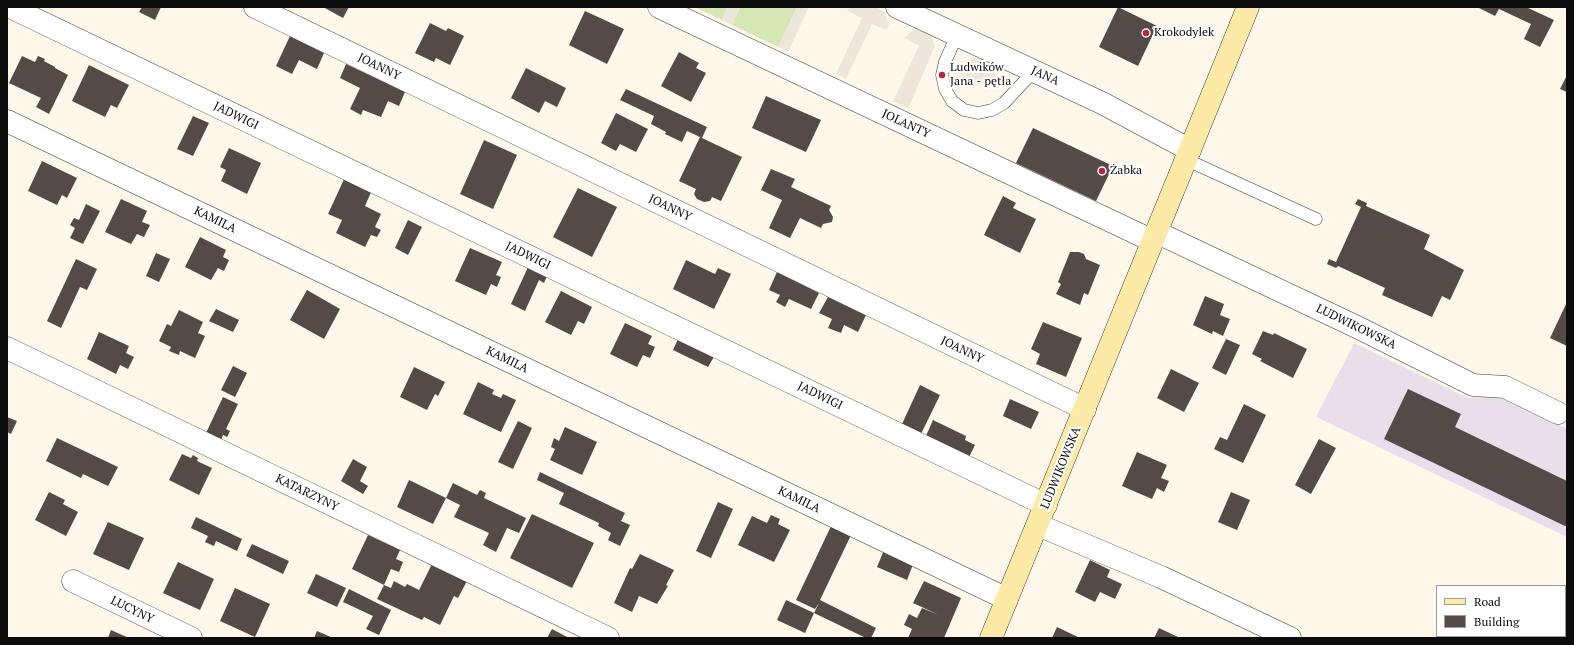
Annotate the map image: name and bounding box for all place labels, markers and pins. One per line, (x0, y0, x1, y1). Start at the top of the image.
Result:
place label: Krokodylek (1154, 26, 1214, 40)
marker: Krokodylek (1141, 28, 1151, 38)
place label: Ludwików Jana - pętla (950, 61, 1011, 89)
marker: Ludwików Jana - pętla (937, 70, 947, 80)
place label: Żabka (1110, 164, 1142, 178)
marker: Żabka (1097, 166, 1107, 176)

